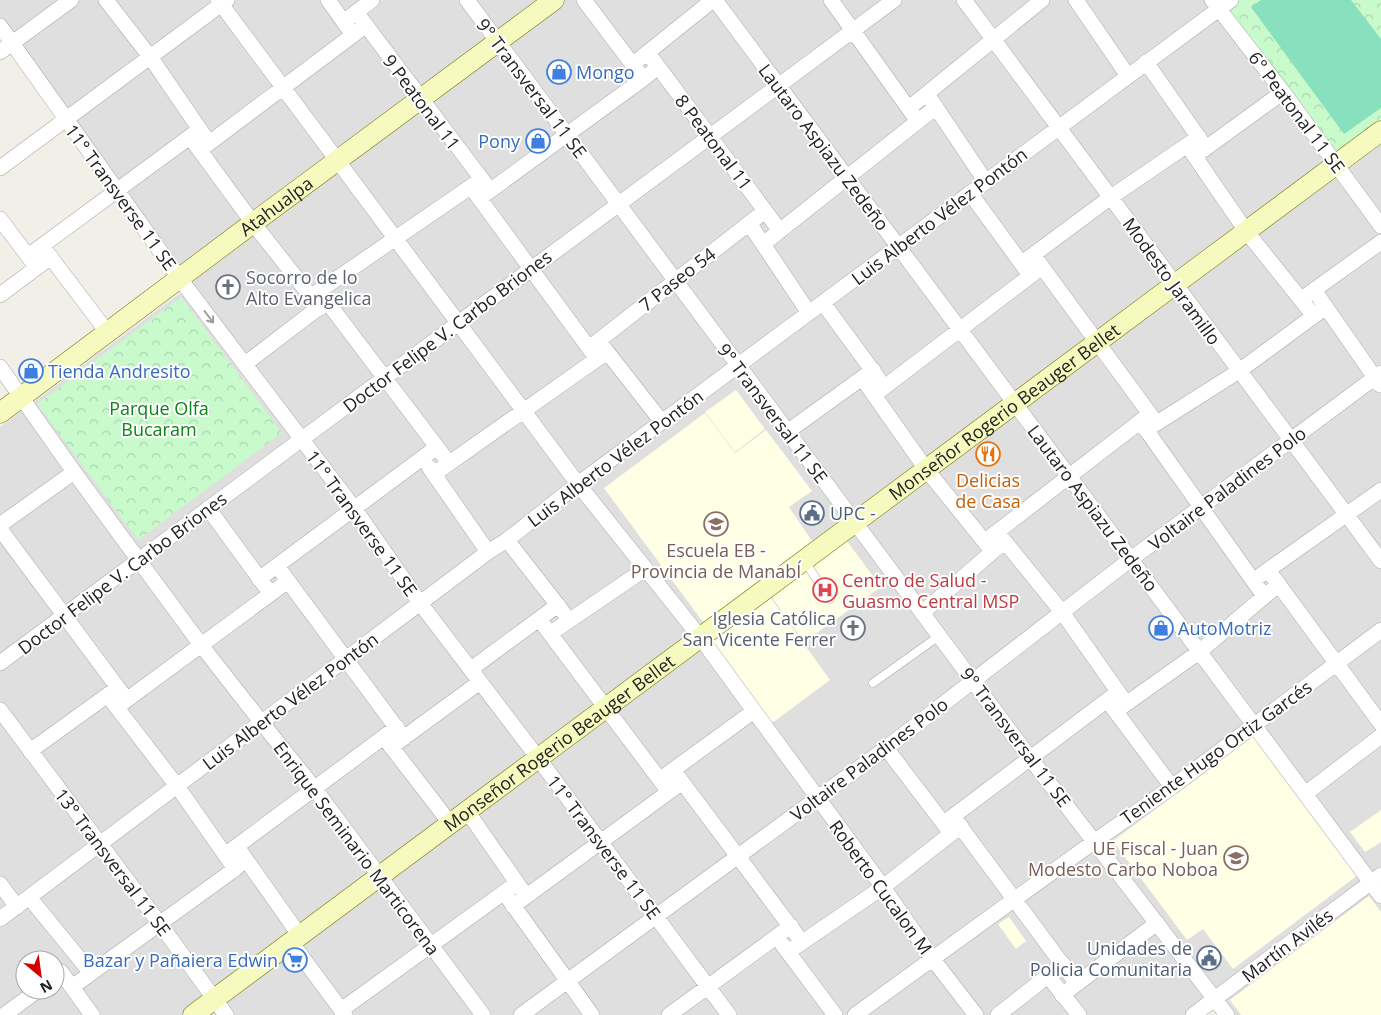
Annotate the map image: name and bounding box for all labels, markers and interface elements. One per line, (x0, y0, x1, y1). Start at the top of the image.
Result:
street label: 9° Transversal 11 SE (472, 13, 592, 163)
street label: 6° Peatonal 11 SE (1243, 46, 1351, 178)
street label: 9 Peatonal 11 (378, 49, 466, 155)
shop icon: Mongo (546, 59, 572, 85)
street label: Lautaro Aspiazu Zedeño (753, 59, 895, 235)
place label: Mongo (576, 60, 635, 84)
street label: 8 Peatonal 11 (670, 89, 758, 195)
street label: 11° Transverse 11 SE (60, 119, 182, 275)
shop icon: Pony (525, 128, 551, 154)
place label: Pony (478, 129, 521, 153)
street label: Luis Alberto Vélez Pontón (846, 142, 1032, 290)
street label: Atahualpa (234, 171, 317, 241)
street label: Modesto Jaramillo (1118, 212, 1226, 350)
street label: 7 Paseo 54 (634, 242, 720, 316)
street label: Doctor Felipe V. Carbo Briones (338, 245, 556, 417)
place label: Socorro de lo Alto Evangelica (246, 265, 371, 310)
church icon: Socorro de lo Alto Evangelica (215, 274, 241, 300)
one-way arrow (204, 310, 214, 324)
street label: Monseñor Rogerio Beauger Bellet (884, 318, 1124, 505)
street label: 9° Transversal 11 SE (713, 338, 833, 488)
shop icon: Tienda Andresito (18, 358, 44, 384)
place label: Tienda Andresito (48, 359, 191, 383)
street label: Luis Alberto Vélez Pontón (522, 384, 708, 532)
park label: Parque Olfa Bucaram (109, 396, 209, 441)
street label: Lautaro Aspiazu Zedeño (1022, 420, 1164, 596)
street label: Voltaire Paladines Polo (1143, 421, 1311, 555)
restaurant icon: Delicias de Casa (975, 441, 1001, 467)
street label: 11° Transverse 11 SE (301, 445, 423, 601)
place label: Delicias de Casa (955, 468, 1021, 513)
street label: Doctor Felipe V. Carbo Briones (13, 487, 231, 659)
public building icon: UPC - (799, 500, 825, 526)
place label: UPC - (830, 501, 876, 525)
school or university icon: Escuela EB - Provincia de ManabÍ (703, 511, 729, 537)
place label: Escuela EB - Provincia de ManabÍ (631, 538, 802, 583)
place label: Centro de Salud - Guasmo Central MSP (842, 568, 1019, 613)
hospital icon: Centro de Salud - Guasmo Central MSP (812, 577, 838, 603)
place label: Iglesia Católica San Vicente Ferrer (683, 606, 837, 651)
church icon: Iglesia Católica San Vicente Ferrer (840, 615, 866, 641)
shop icon: AutoMotriz (1148, 615, 1174, 641)
place label: AutoMotriz (1178, 616, 1271, 640)
street label: Luis Alberto Vélez Pontón (197, 627, 383, 775)
street label: Monseñor Rogerio Beauger Bellet (439, 649, 679, 837)
street label: 9° Transversal 11 SE (956, 662, 1076, 812)
street label: Teniente Hugo Ortiz Garcés (1116, 674, 1316, 830)
street label: Voltaire Paladines Polo (785, 692, 953, 826)
street label: Enrique Seminario Marticorena (269, 736, 445, 960)
street label: 11° Transverse 11 SE (542, 770, 666, 924)
street label: 13° Transversal 11 SE (49, 783, 177, 941)
street label: Roberto Cucalon M (824, 815, 938, 959)
place label: UE Fiscal - Juan Modesto Carbo Noboa (1028, 836, 1218, 881)
school or university icon: UE Fiscal - Juan Modesto Carbo Noboa (1223, 845, 1249, 871)
street label: Martín Avilés (1237, 903, 1337, 987)
place label: Unidades de Policia Comunitaria (1030, 936, 1192, 981)
public building icon: Unidades de Policia Comunitaria (1196, 945, 1222, 971)
supermarket icon: Bazar y Pañaiera Edwin (282, 947, 308, 973)
place label: Bazar y Pañaiera Edwin (83, 948, 278, 972)
north arrow (15, 950, 65, 1000)
text: N (37, 976, 56, 998)

